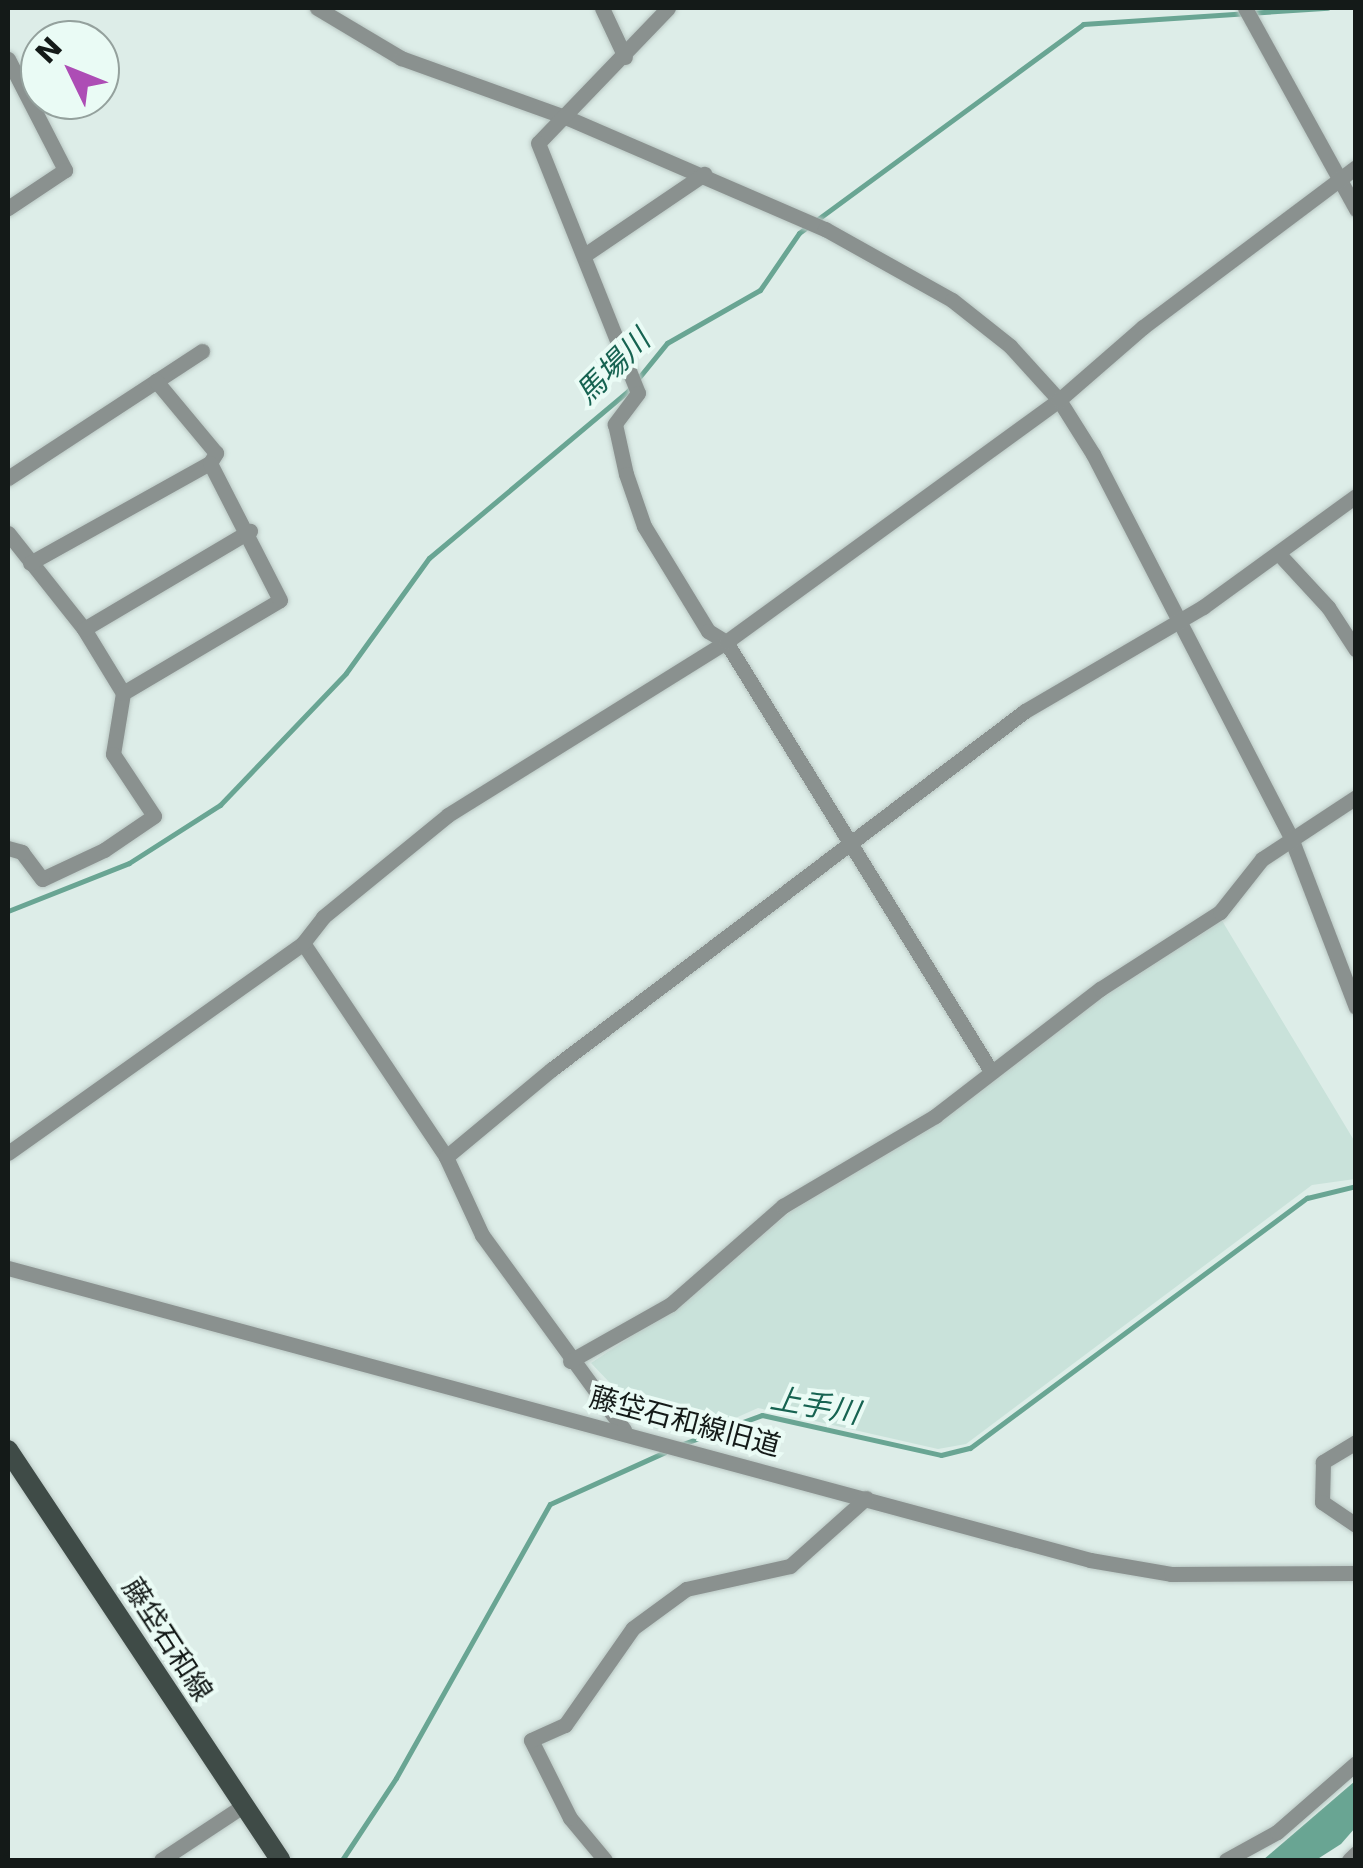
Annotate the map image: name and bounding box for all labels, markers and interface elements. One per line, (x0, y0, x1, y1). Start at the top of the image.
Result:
north arrow (20, 20, 120, 120)
text: N (29, 31, 69, 70)
water label: 馬場川 (568, 322, 658, 412)
street label: 藤垈石和線旧道 (586, 1380, 784, 1464)
water label: 上手川 (768, 1380, 862, 1432)
street label: 藤垈石和線 (115, 1572, 219, 1708)

